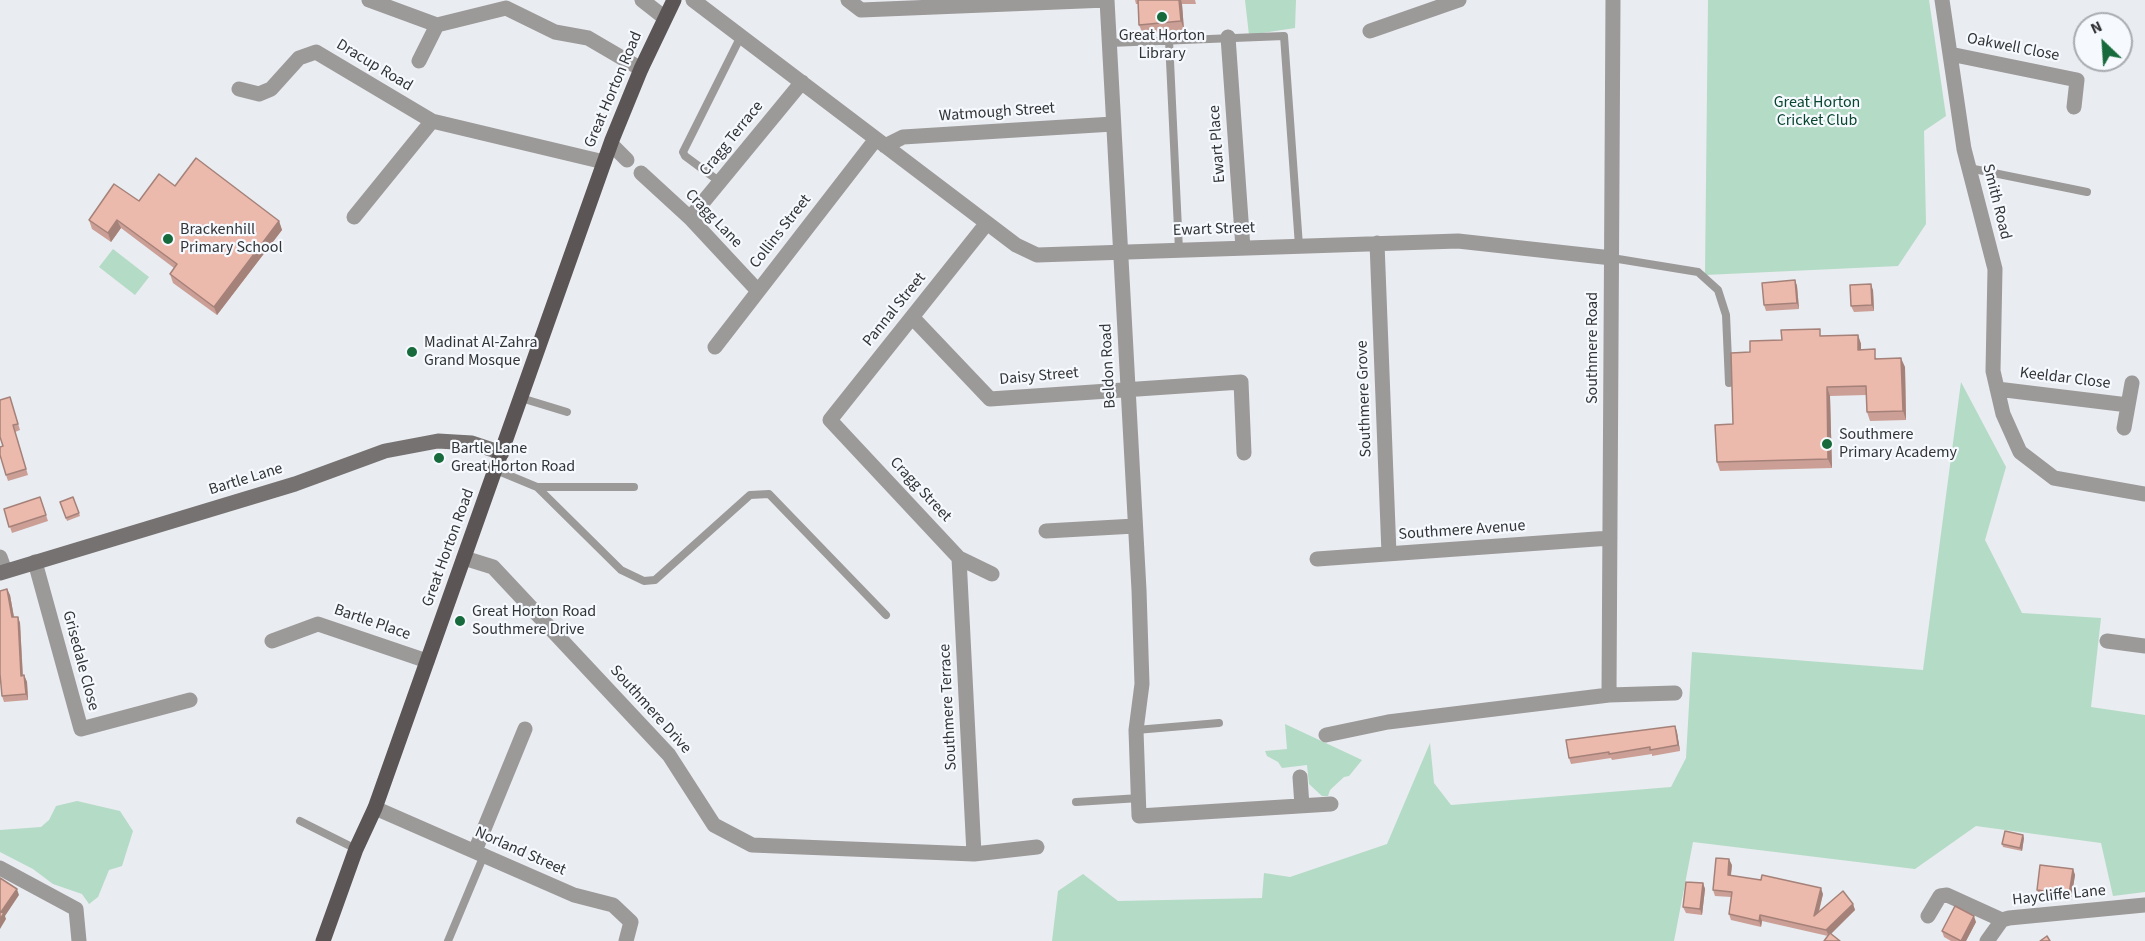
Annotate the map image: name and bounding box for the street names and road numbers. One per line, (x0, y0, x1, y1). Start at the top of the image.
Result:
street label: Great Horton Road (581, 29, 647, 151)
street label: Oakwell Close (1965, 30, 2061, 66)
street label: Dracup Road (332, 36, 416, 96)
street label: Cragg Terrace (696, 98, 768, 180)
street label: Watmough Street (938, 99, 1056, 127)
street label: Ewart Place (1206, 104, 1230, 184)
street label: Smith Road (1977, 162, 2015, 242)
street label: Cragg Lane (680, 186, 746, 252)
street label: Collins Street (746, 191, 816, 273)
street label: Ewart Street (1173, 219, 1255, 241)
street label: Pannal Street (859, 269, 931, 351)
street label: Southmere Road (1583, 292, 1603, 404)
street label: Beldon Road (1097, 323, 1121, 409)
street label: Southmere Grove (1353, 340, 1377, 458)
street label: Daisy Street (999, 364, 1079, 390)
street label: Keeldar Close (2019, 364, 2111, 394)
street label: Cragg Street (885, 454, 955, 526)
street label: Bartle Lane (207, 460, 285, 500)
street label: Great Horton Road (419, 486, 479, 610)
street label: Southmere Avenue (1398, 517, 1526, 545)
street label: Bartle Place (331, 601, 413, 645)
street label: Grisedale Close (57, 609, 103, 713)
street label: Southmere Terrace (936, 643, 962, 771)
street label: Southmere Drive (605, 662, 695, 758)
street label: Norland Street (471, 823, 569, 881)
street label: Haycliffe Lane (2011, 882, 2107, 910)

